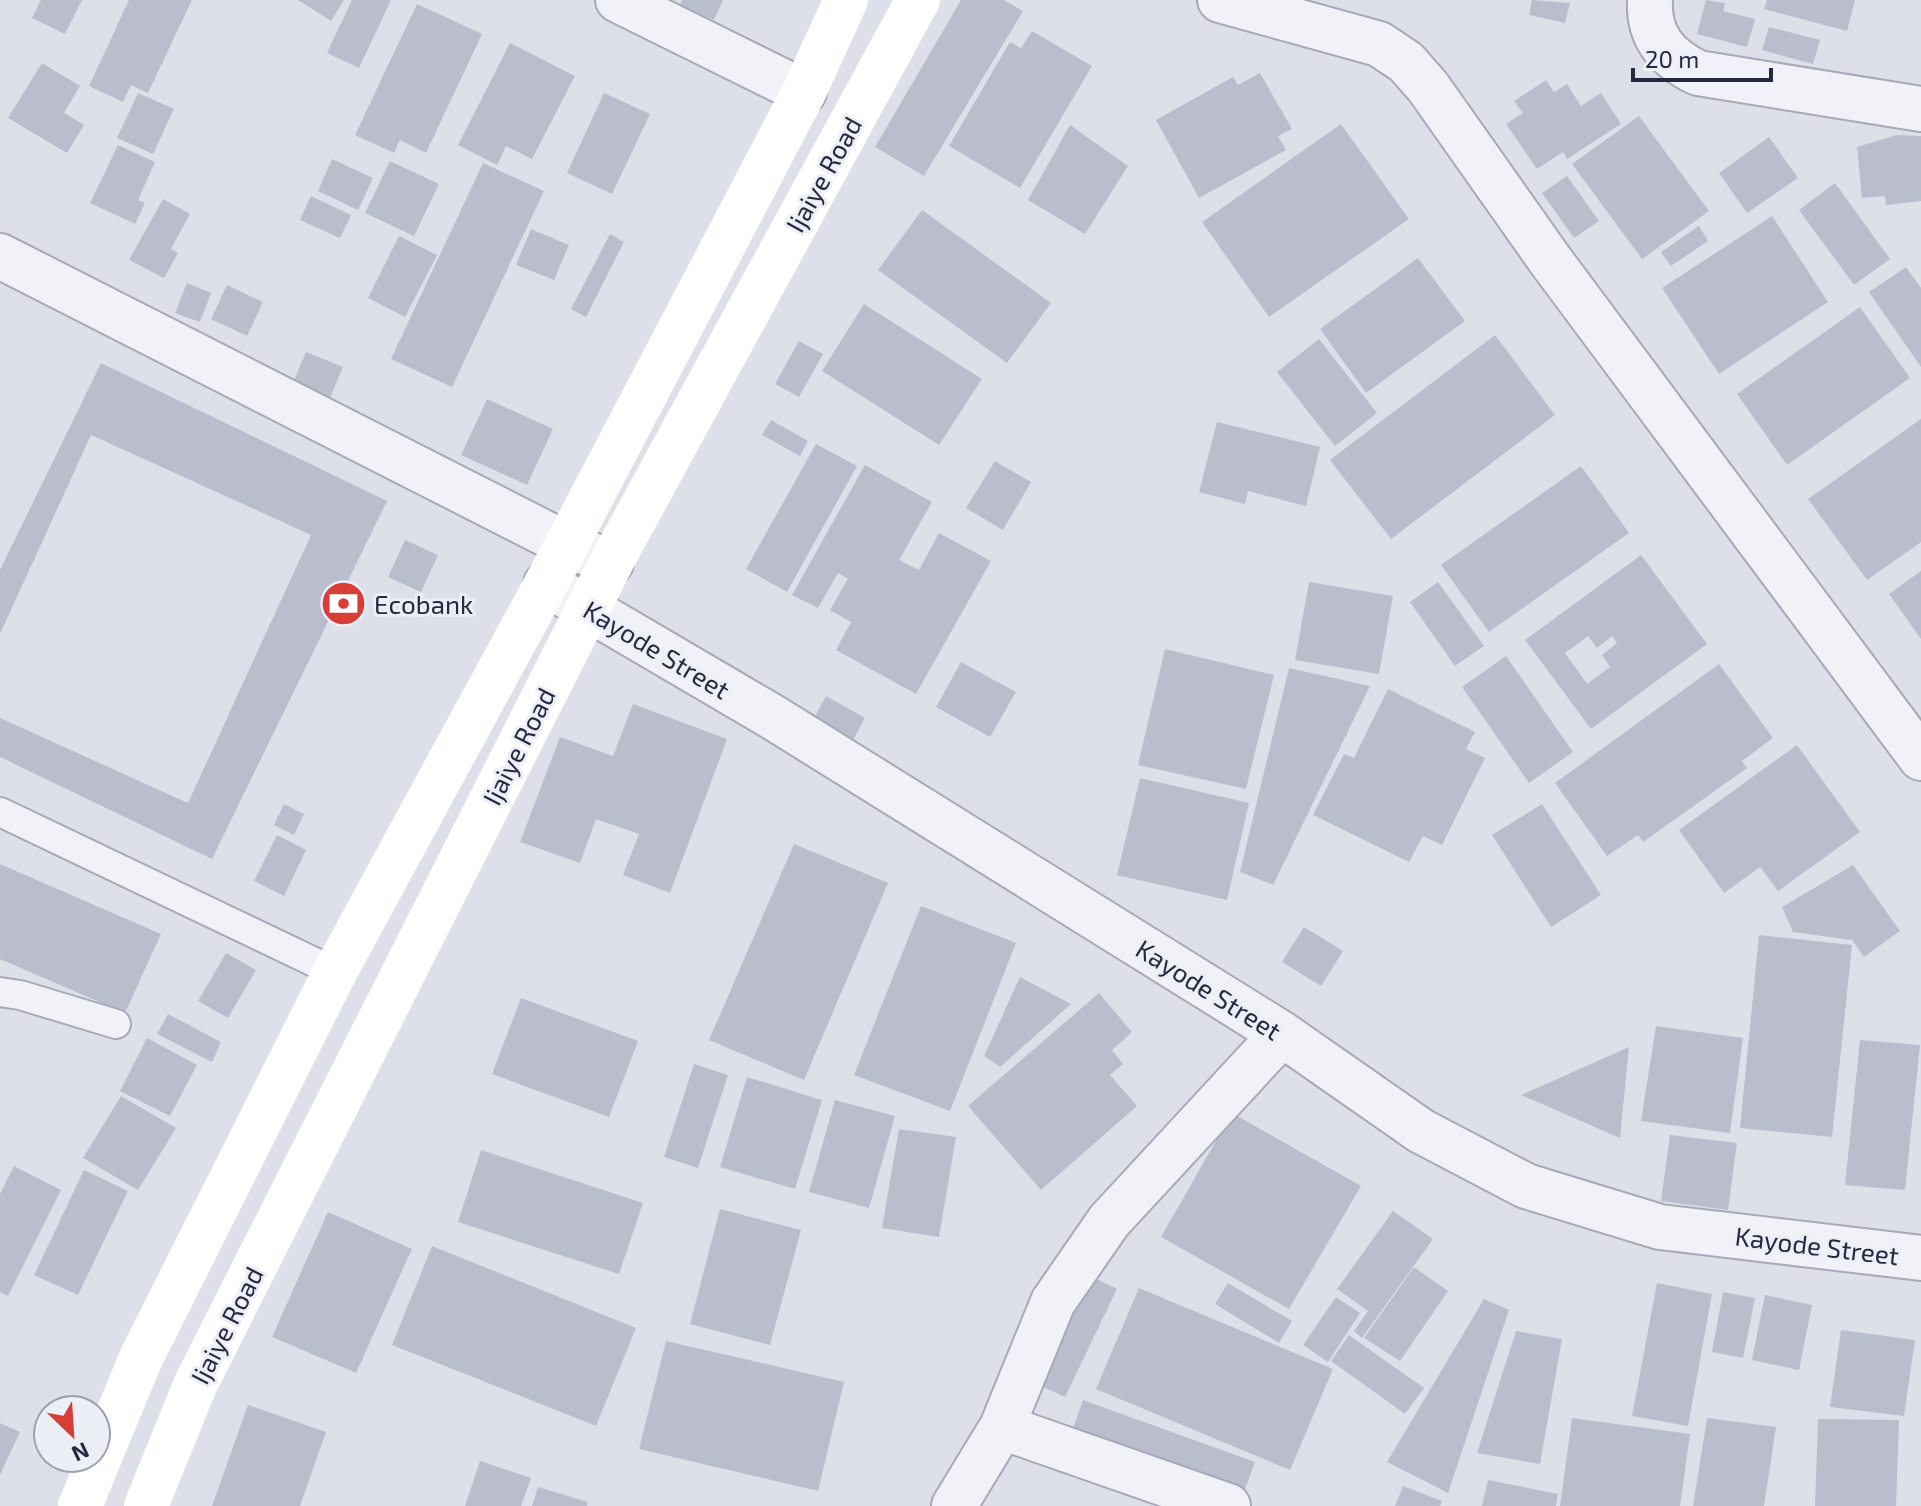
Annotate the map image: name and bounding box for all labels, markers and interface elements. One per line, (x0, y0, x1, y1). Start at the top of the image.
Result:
scale bar (1633, 32, 1771, 82)
text: 20 m (1645, 44, 1699, 73)
street label: Ijaiye Road (779, 111, 867, 237)
bank icon: Ecobank (319, 579, 367, 627)
place label: Ecobank (374, 588, 473, 619)
street label: Kayode Street (578, 593, 736, 705)
street label: Ijaiye Road (475, 682, 561, 810)
street label: Kayode Street (1131, 932, 1287, 1046)
street label: Kayode Street (1733, 1220, 1901, 1270)
street label: Ijaiye Road (183, 1261, 269, 1389)
north arrow (32, 1394, 112, 1474)
text: N (68, 1438, 94, 1468)

